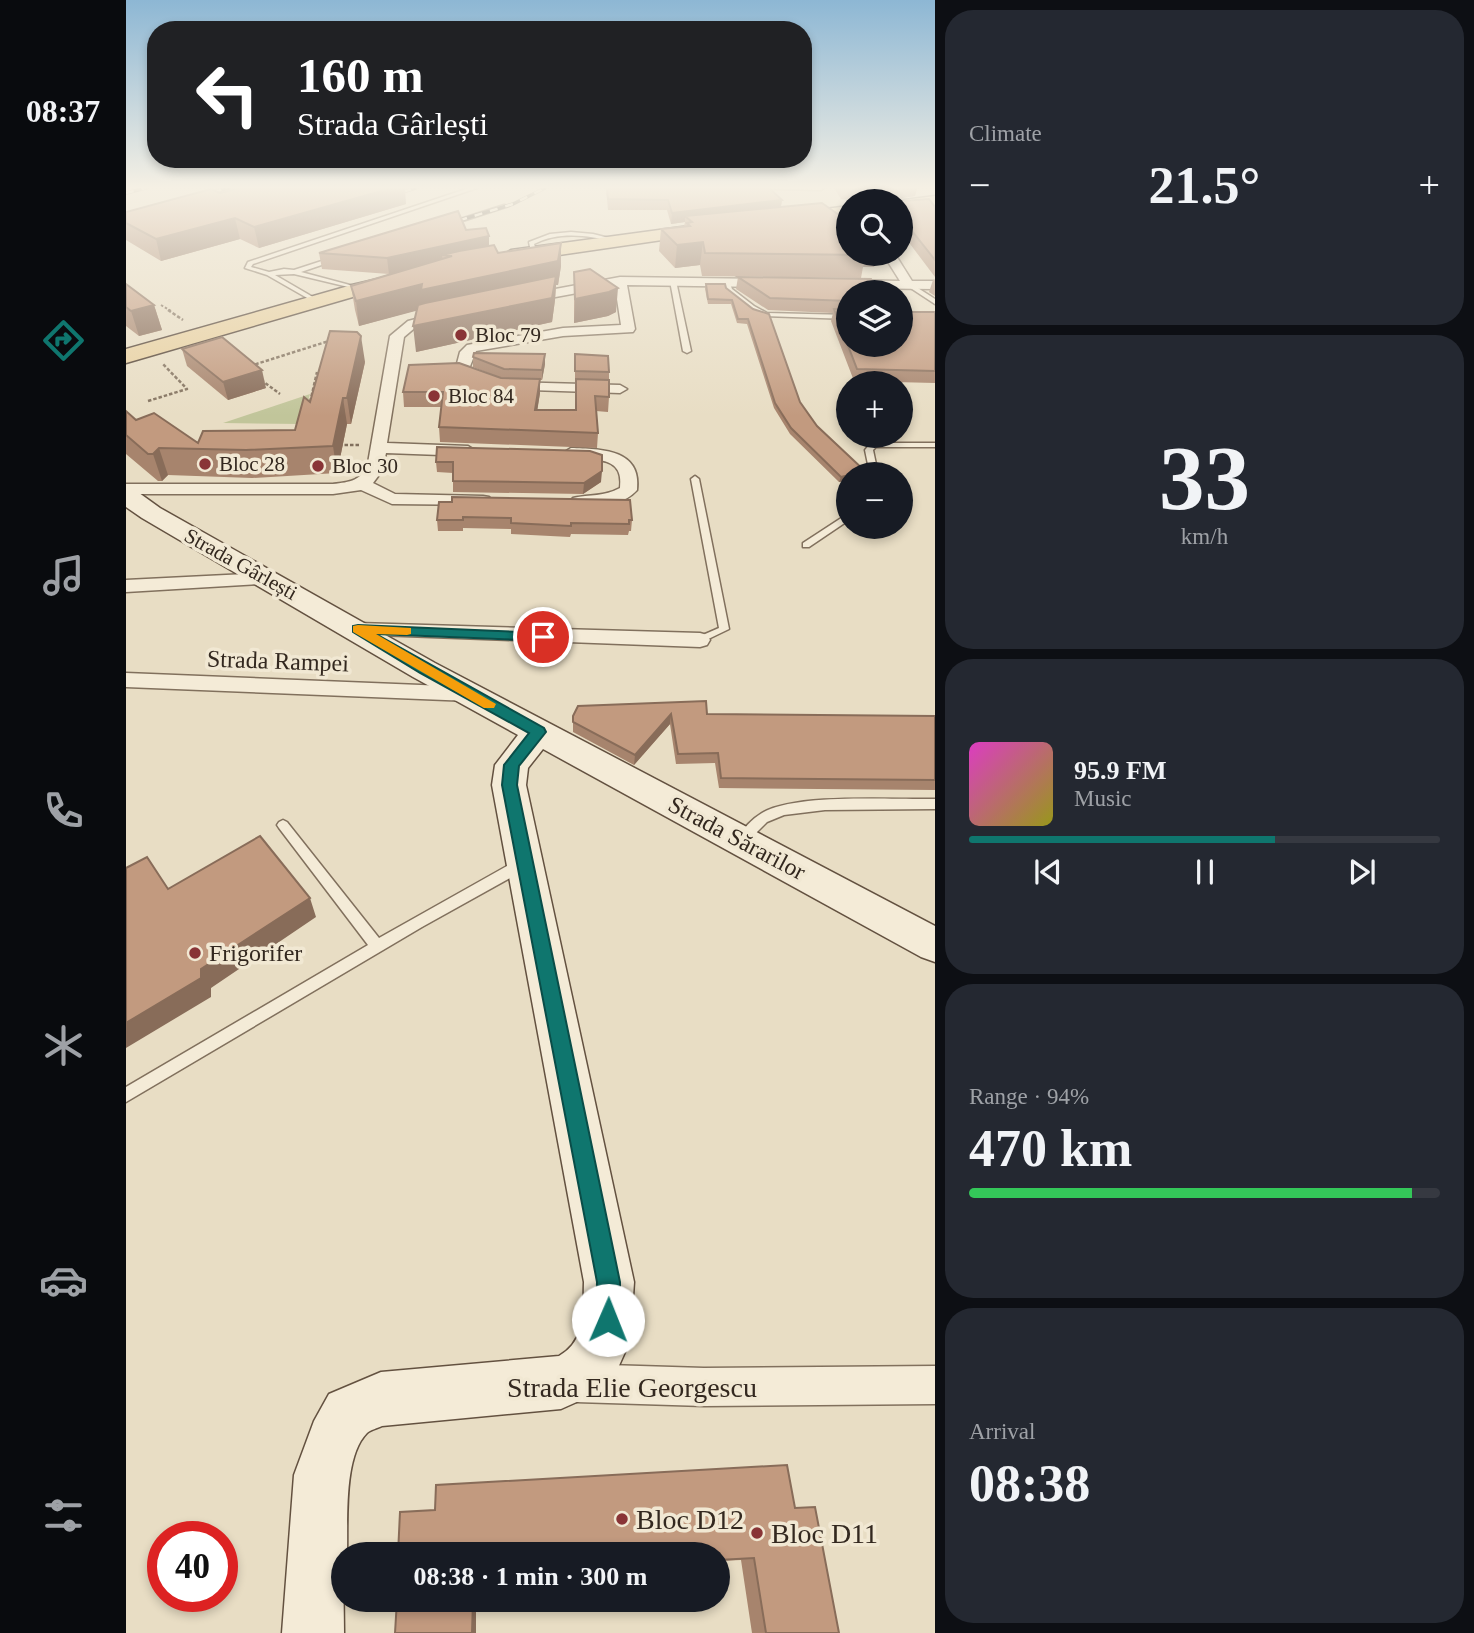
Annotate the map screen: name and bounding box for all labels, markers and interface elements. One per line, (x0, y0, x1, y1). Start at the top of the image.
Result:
text: 160 m (297, 48, 424, 103)
icon: left (182, 49, 273, 140)
text: 08:37 (26, 93, 100, 129)
text: Strada Gârlești (297, 106, 488, 142)
text: Climate (969, 121, 1042, 146)
text: 21.5° (1149, 157, 1260, 214)
text: − (969, 164, 990, 206)
text: + (1419, 164, 1440, 206)
map controls (836, 189, 913, 539)
button: search (836, 189, 913, 266)
button: layers (836, 280, 913, 357)
icon: directions (39, 316, 88, 365)
place label: Bloc 79 (475, 323, 541, 347)
marker: Bloc 79 (453, 327, 469, 343)
button: + (836, 371, 913, 448)
place label: Bloc 84 (448, 384, 514, 408)
marker: Bloc 84 (426, 388, 442, 404)
text: 33 (1159, 428, 1250, 529)
place label: Bloc 28 (219, 452, 285, 476)
place label: Bloc 30 (332, 454, 398, 478)
marker: Bloc 28 (197, 456, 213, 472)
marker: Bloc 30 (310, 458, 326, 474)
button: − (836, 462, 913, 539)
street label: Strada Gârlești (180, 523, 302, 605)
text: km/h (1181, 524, 1228, 549)
icon: music (39, 551, 88, 600)
pin (513, 607, 573, 667)
icon: arrive (524, 618, 562, 656)
street label: Strada Rampei (207, 646, 350, 676)
text: 95.9 FM (1074, 756, 1166, 785)
icon: phone (39, 786, 88, 835)
text: Music (1074, 786, 1132, 811)
street label: Strada Sărarilor (664, 791, 810, 885)
icon: previous (1029, 853, 1067, 891)
icon: pause (1186, 853, 1224, 891)
icon: next (1343, 853, 1381, 891)
place label: Frigorifer (209, 940, 302, 966)
marker: Frigorifer (187, 945, 203, 961)
icon: climate (39, 1021, 88, 1070)
text: Range · 94% (969, 1084, 1089, 1109)
text: 470 km (969, 1120, 1132, 1177)
icon: car (39, 1256, 88, 1305)
position arrow (571, 1283, 645, 1357)
street label: Strada Elie Georgescu (507, 1372, 757, 1403)
text: Arrival (969, 1419, 1035, 1444)
text: 08:38 (969, 1455, 1090, 1512)
icon: filters (39, 1491, 88, 1540)
place label: Bloc D12 (636, 1504, 744, 1535)
marker: Bloc D12 (614, 1511, 630, 1527)
place label: Bloc D11 (771, 1518, 878, 1549)
speed limit sign: 40 (147, 1521, 238, 1612)
marker: Bloc D11 (749, 1525, 765, 1541)
text: 08:38 · 1 min · 300 m (414, 1562, 648, 1591)

